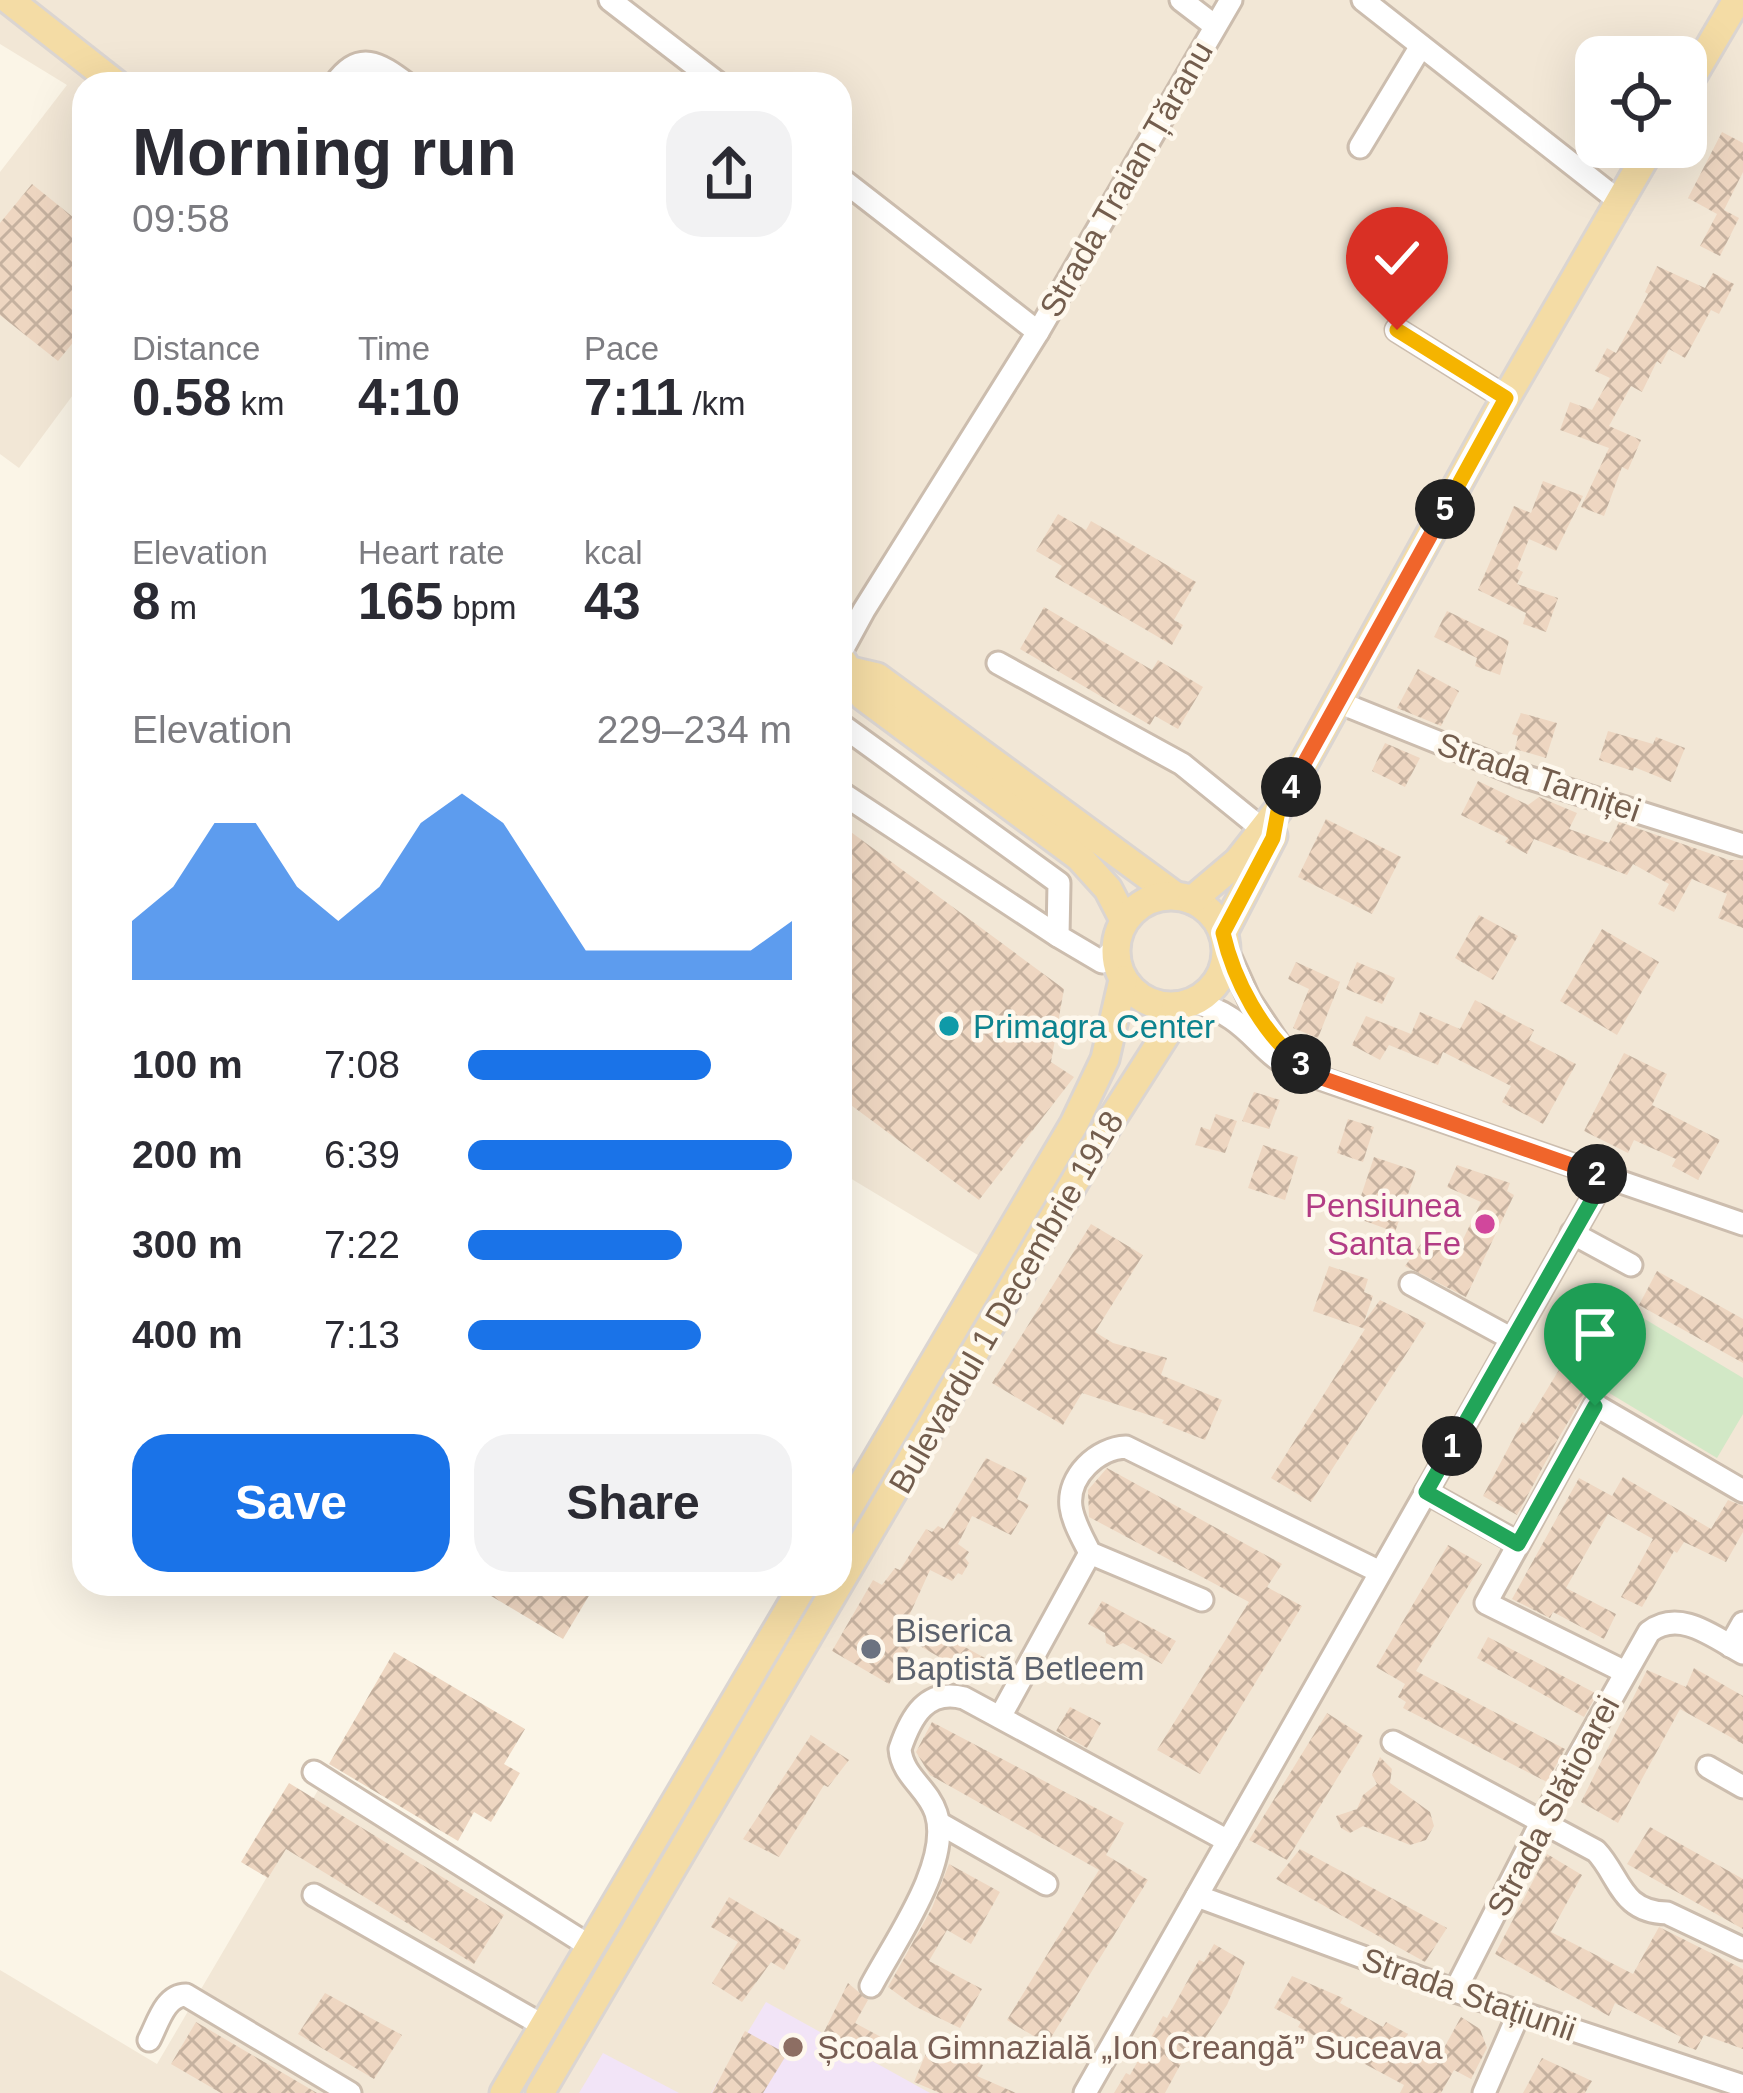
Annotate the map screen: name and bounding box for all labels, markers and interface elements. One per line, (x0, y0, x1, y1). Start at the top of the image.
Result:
street label: Strada Traian Țăranu (1032, 35, 1220, 323)
map controls (1575, 36, 1707, 168)
button: locate (1575, 36, 1707, 168)
button: share (666, 111, 792, 237)
text: Morning run (132, 115, 517, 189)
text: 09:58 (132, 197, 230, 240)
pin (1346, 207, 1448, 330)
icon: check (1364, 225, 1430, 291)
text: Distance (132, 330, 260, 367)
text: Time (358, 330, 430, 367)
text: Pace (584, 330, 659, 367)
text: 0.58 (132, 369, 231, 426)
text: 4:10 (358, 369, 460, 426)
text: 7:11 (584, 369, 683, 426)
text: km (231, 385, 284, 422)
text: /km (683, 385, 746, 422)
pin: 5 (1415, 479, 1475, 539)
text: 5 (1436, 490, 1454, 527)
text: Elevation (132, 534, 268, 571)
text: Heart rate (358, 534, 505, 571)
text: kcal (584, 534, 643, 571)
text: 8 (132, 573, 160, 630)
text: 165 (358, 573, 443, 630)
text: 43 (584, 573, 641, 630)
text: m (160, 589, 197, 626)
text: bpm (443, 589, 516, 626)
text: Elevation (132, 708, 292, 751)
text: 229–234 m (597, 708, 792, 751)
street label: Strada Tarniței (1433, 725, 1645, 829)
pin: 4 (1261, 757, 1321, 817)
text: 4 (1282, 768, 1300, 805)
place label: Primagra Center (973, 1008, 1215, 1045)
marker: Primagra Center (936, 1013, 962, 1039)
pin: 3 (1271, 1034, 1331, 1094)
text: 100 m (132, 1043, 243, 1086)
text: 7:08 (324, 1043, 400, 1086)
text: 3 (1292, 1045, 1310, 1082)
street label: Bulevardul 1 Decembrie 1918 (881, 1104, 1131, 1500)
text: 200 m (132, 1133, 243, 1176)
text: 6:39 (324, 1133, 400, 1176)
pin: 2 (1567, 1144, 1627, 1204)
text: 2 (1588, 1155, 1606, 1192)
place label: Pensiunea Santa Fe (1305, 1187, 1462, 1262)
marker: Pensiunea Santa Fe (1472, 1211, 1498, 1237)
text: 300 m (132, 1223, 243, 1266)
text: 7:22 (324, 1223, 400, 1266)
pin (1544, 1283, 1646, 1406)
icon: arrive (1562, 1301, 1628, 1367)
text: 400 m (132, 1313, 243, 1356)
text: 7:13 (324, 1313, 400, 1356)
pin: 1 (1422, 1416, 1482, 1476)
text: 1 (1443, 1427, 1461, 1464)
button: Save (132, 1434, 450, 1572)
button: Share (474, 1434, 792, 1572)
place label: Biserica Baptistă Betleem (895, 1612, 1144, 1687)
marker: Biserica Baptistă Betleem (858, 1636, 884, 1662)
street label: Strada Slătioarei (1479, 1690, 1627, 1922)
street label: Strada Stațiunii (1357, 1940, 1581, 2048)
place label: Școala Gimnazială „Ion Creangă” Suceava (817, 2029, 1443, 2066)
marker: Școala Gimnazială „Ion Creangă” Suceava (780, 2034, 806, 2060)

